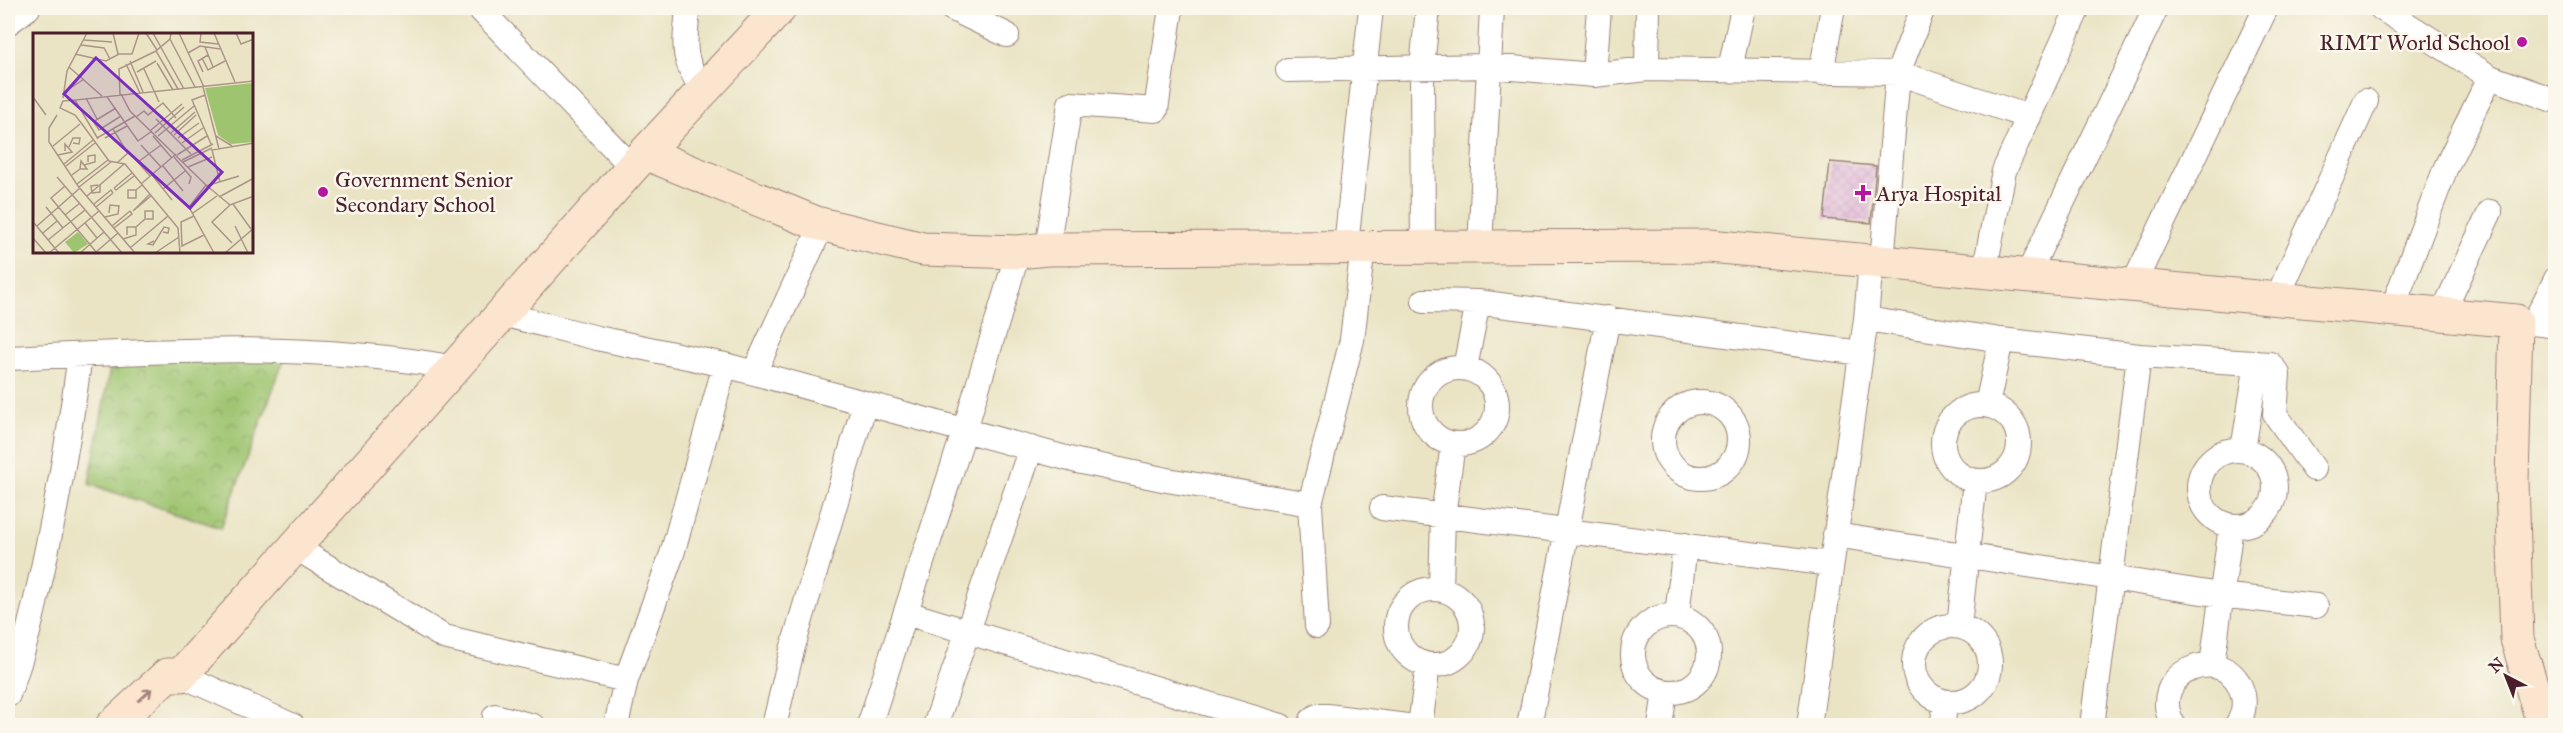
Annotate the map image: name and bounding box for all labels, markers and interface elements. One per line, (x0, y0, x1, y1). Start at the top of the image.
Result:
place label: RIMT World School (2319, 29, 2510, 56)
inset map (33, 33, 254, 254)
marker: RIMT World School (2515, 35, 2529, 49)
place label: Government Senior Secondary School (335, 166, 514, 218)
place label: Arya Hospital (1875, 180, 2001, 207)
marker: Arya Hospital (1854, 184, 1872, 202)
marker: Government Senior Secondary School (316, 185, 330, 199)
north arrow (2476, 646, 2536, 706)
text: N (2485, 653, 2508, 677)
one-way arrow (137, 688, 152, 702)

